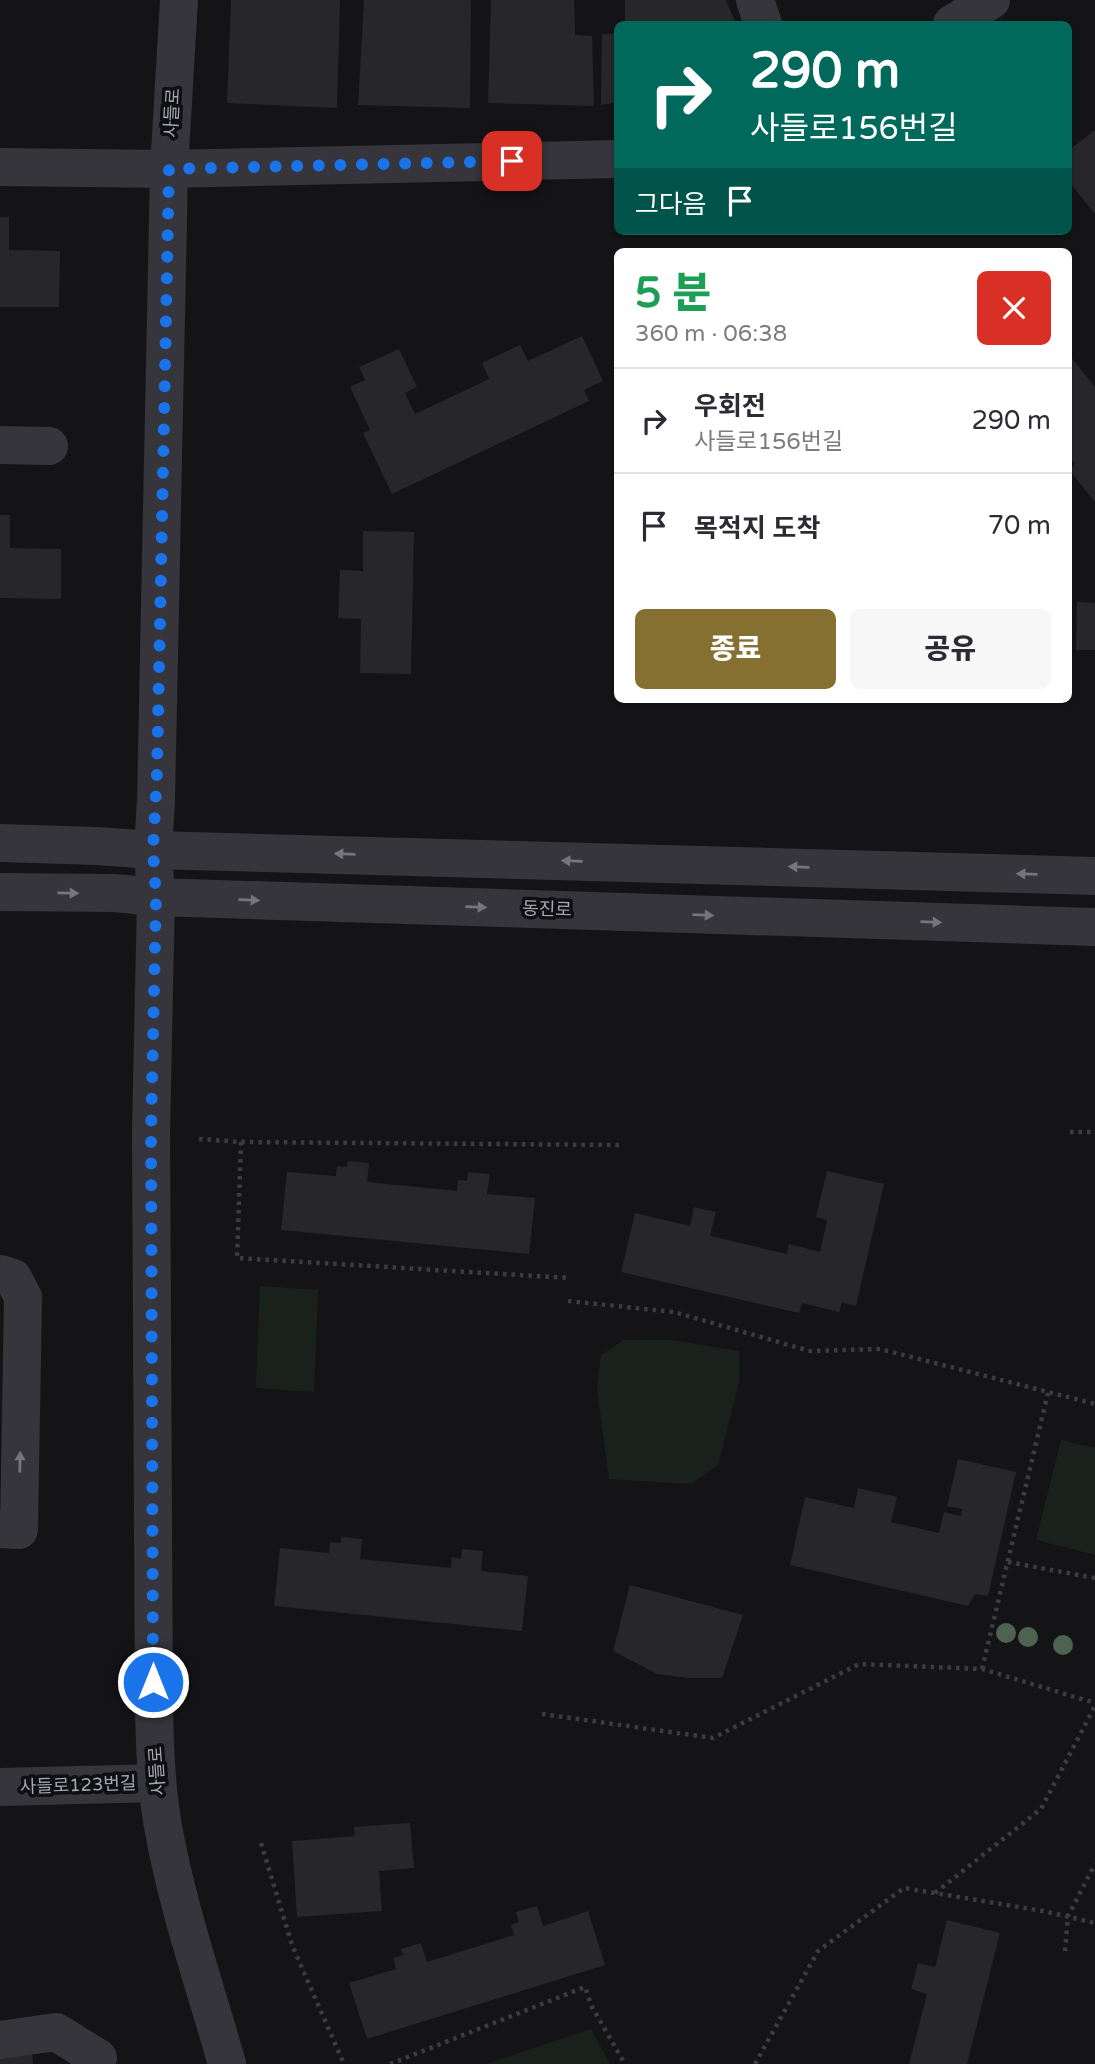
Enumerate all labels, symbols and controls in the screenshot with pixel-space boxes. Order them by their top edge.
text: 290 m [750,42,900,101]
icon: right [635,49,726,140]
street label: 사들로 [160,88,184,138]
text: 사들로156번길 [750,110,958,148]
pin [482,131,542,191]
icon: arrive [493,142,531,180]
icon: arrive [721,182,759,220]
text: 그다음 [635,189,707,220]
text: 5 분 [635,268,711,319]
button: close [977,271,1051,345]
text: 360 m · 06:38 [635,320,787,348]
text: 우회전 [694,391,766,422]
icon: right [635,402,673,440]
text: 290 m [971,405,1051,436]
text: 사들로156번길 [694,428,843,456]
icon: arrive [635,507,673,545]
text: 70 m [988,510,1051,541]
text: 목적지 도착 [694,513,820,544]
button: 종료 [635,609,836,689]
button: 공유 [850,609,1051,689]
one-way arrow [333,849,355,860]
one-way arrow [561,855,583,867]
one-way arrow [788,862,810,873]
one-way arrow [1016,868,1038,880]
one-way arrow [57,887,79,899]
one-way arrow [238,894,260,905]
street label: 동진로 [522,897,572,921]
one-way arrow [465,901,487,913]
one-way arrow [693,909,715,920]
one-way arrow [920,916,942,928]
one-way arrow [14,1450,26,1472]
position arrow [116,1645,190,1719]
street label: 사들로 [144,1745,170,1797]
street label: 사들로123번길 [19,1772,137,1798]

